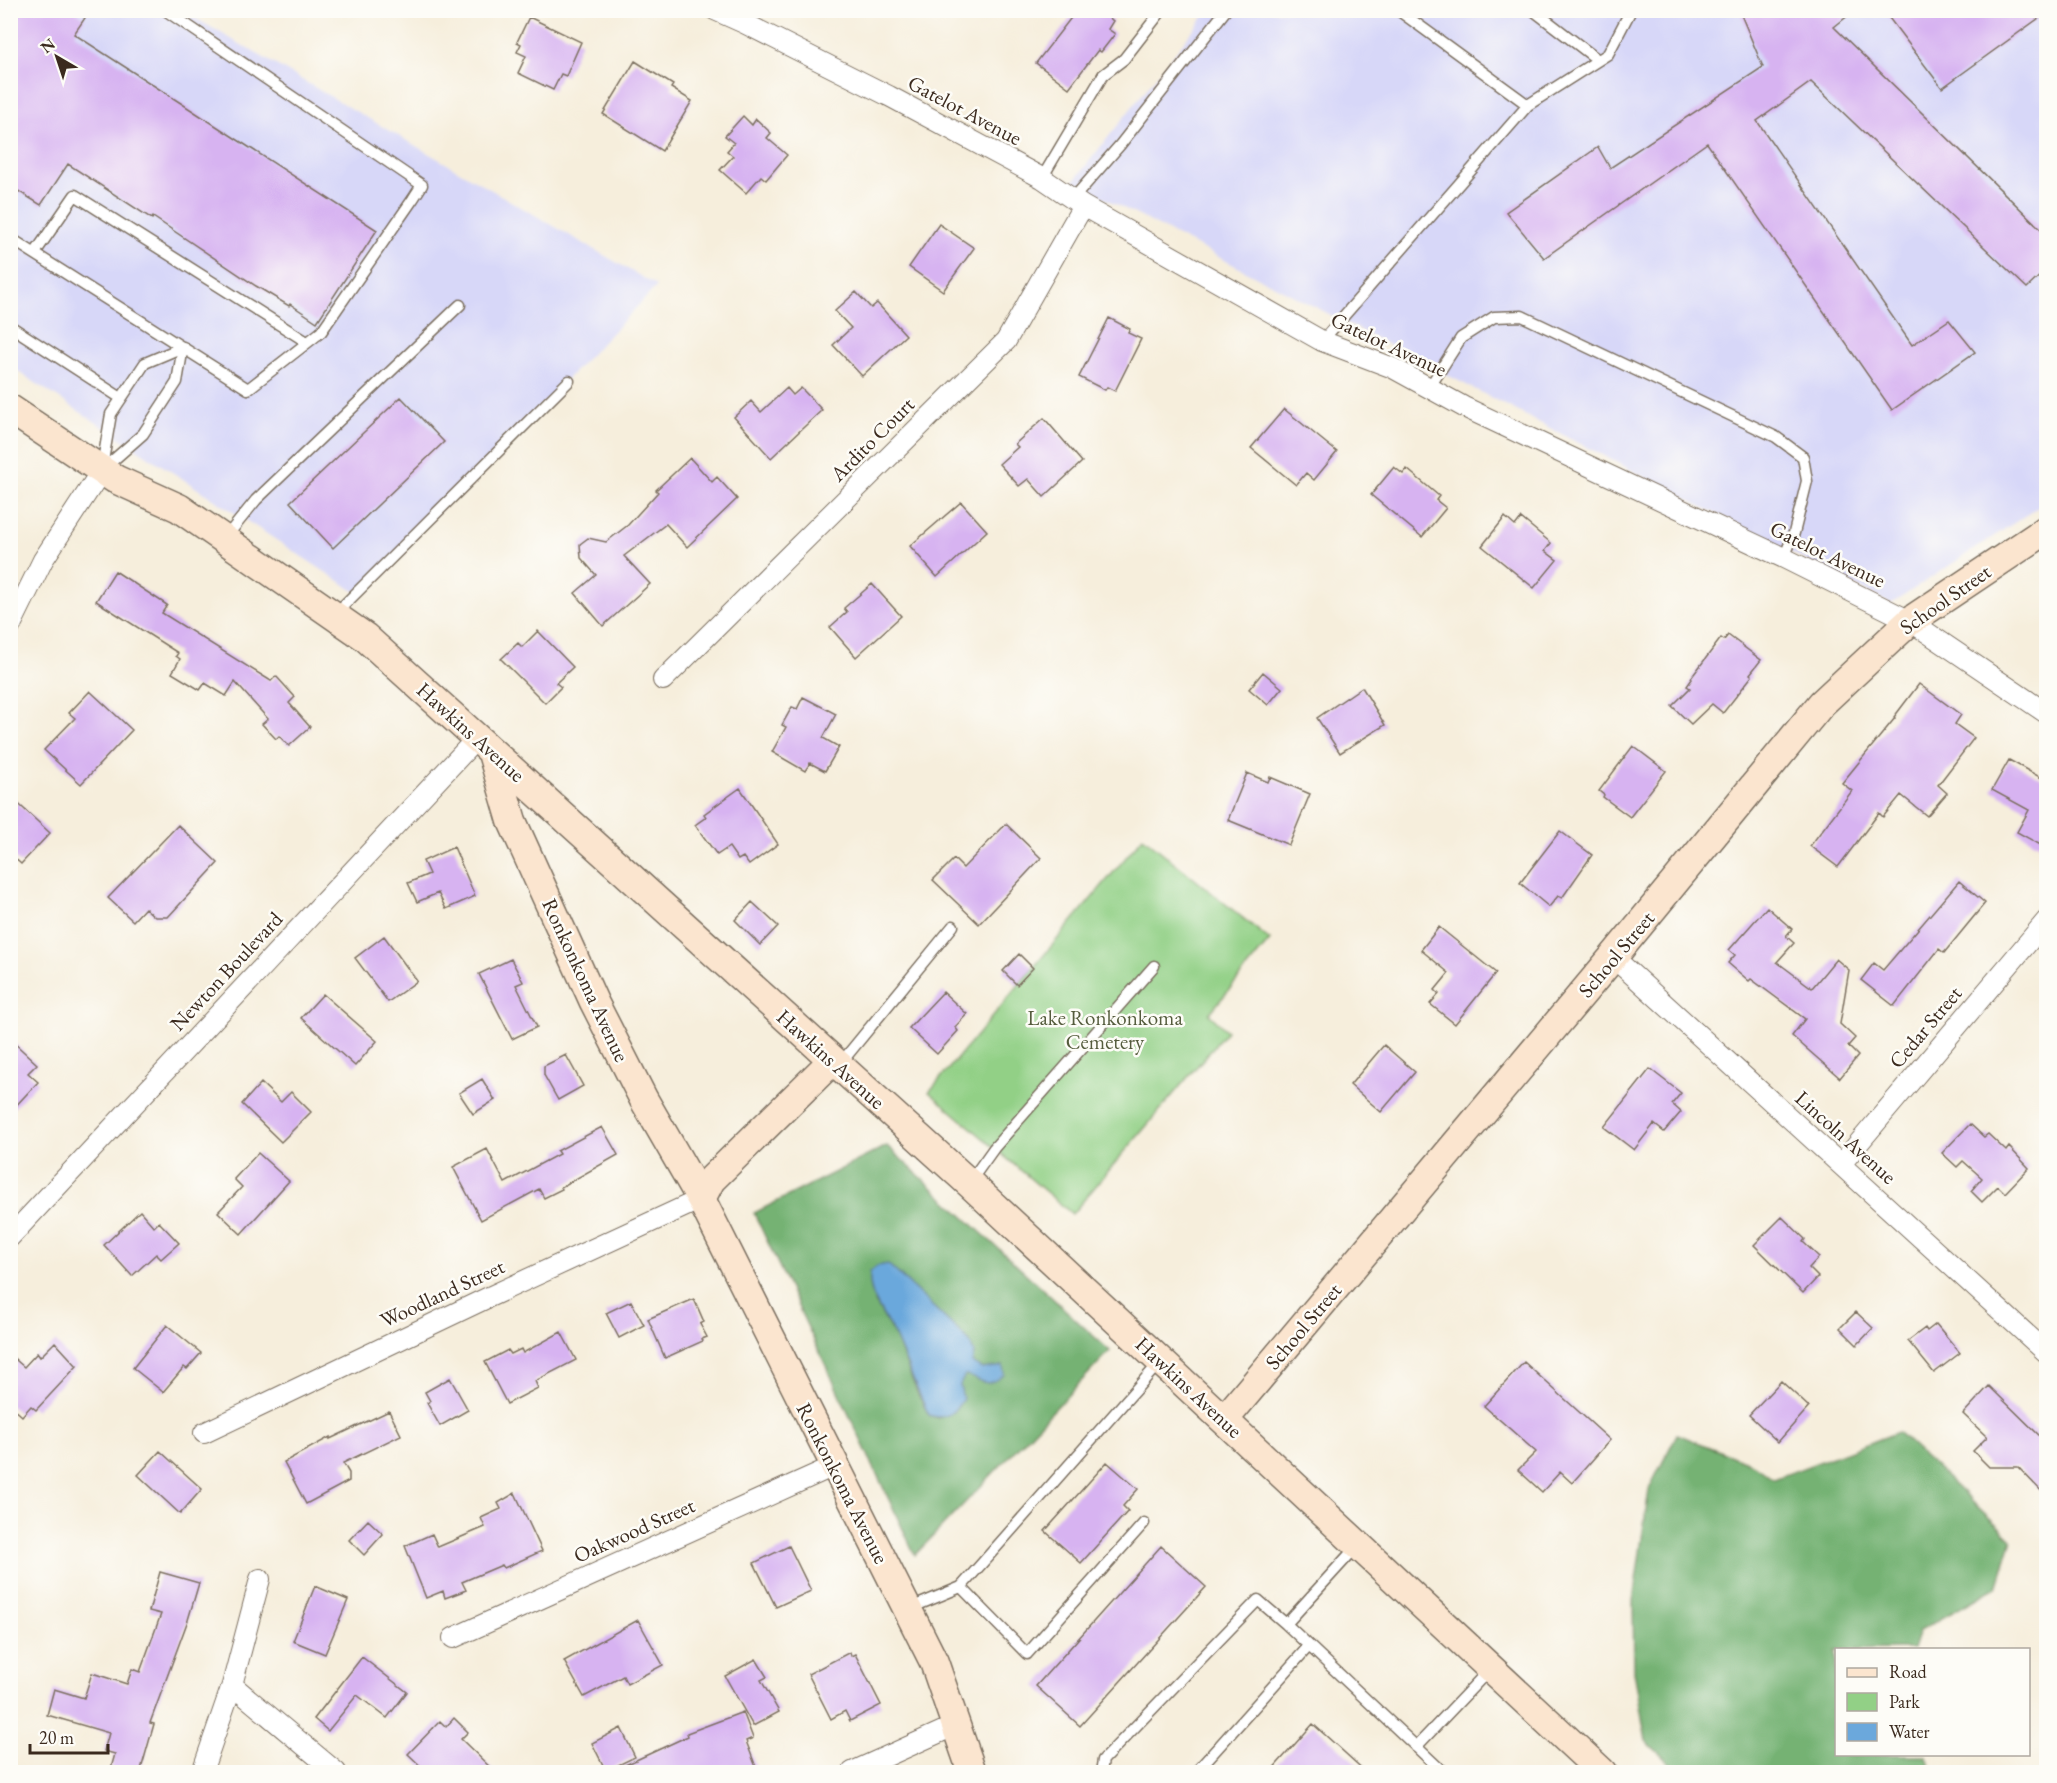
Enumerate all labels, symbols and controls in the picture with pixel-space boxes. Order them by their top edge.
north arrow [27,27,87,87]
text: N [36,33,60,58]
street label: Gatelot Avenue [903,69,1027,151]
street label: Gatelot Avenue [1327,305,1451,383]
street label: Ardito Court [823,391,920,488]
street label: Gatelot Avenue [1766,514,1890,594]
street label: School Street [1894,558,1996,640]
street label: Hawkins Avenue [411,676,531,788]
street label: Ronkonkoma Avenue [536,894,636,1066]
street label: Newton Boulevard [164,905,288,1036]
street label: School Street [1572,905,1660,1003]
street label: Cedar Street [1883,980,1967,1074]
street label: Hawkins Avenue [771,1003,891,1115]
park label: Lake Ronkonkoma Cemetery [1027,1004,1183,1055]
street label: Lincoln Avenue [1790,1084,1902,1190]
street label: Woodland Street [376,1252,509,1334]
street label: School Street [1259,1277,1347,1375]
street label: Hawkins Avenue [1130,1331,1248,1443]
street label: Ronkonkoma Avenue [791,1398,895,1568]
street label: Oakwood Street [569,1491,699,1569]
legend [1835,1648,2030,1756]
text: Road [1889,1660,1928,1683]
text: Park [1889,1690,1920,1713]
scale bar [30,1717,108,1755]
text: Water [1889,1720,1930,1743]
text: 20 m [39,1726,74,1749]

